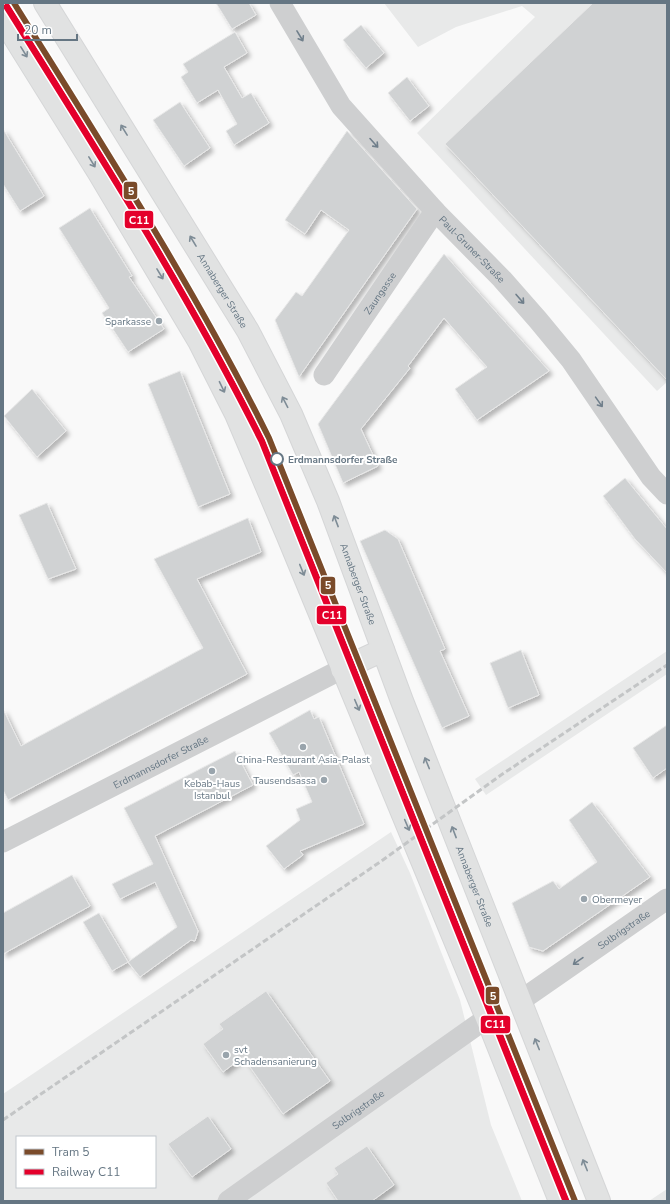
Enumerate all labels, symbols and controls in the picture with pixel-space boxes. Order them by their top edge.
scale bar [18,16,77,42]
text: 20 m [24,22,52,38]
one-way arrow [296,30,304,42]
one-way arrow [20,46,28,58]
one-way arrow [120,124,128,136]
one-way arrow [369,137,378,147]
one-way arrow [89,156,97,168]
line badge: 5 [123,181,138,200]
text: 5 [128,184,135,199]
line badge: C11 [124,210,154,229]
text: C11 [129,213,149,228]
street label: Paul-Gruner-Straße [436,213,508,286]
one-way arrow [188,235,196,247]
street label: Annaberger Straße [193,251,251,331]
one-way arrow [156,268,164,280]
street label: Zaungasse [361,270,400,318]
one-way arrow [515,294,524,304]
place label: Sparkasse [105,315,151,329]
marker: Sparkasse [154,316,164,326]
one-way arrow [219,381,227,393]
one-way arrow [281,396,288,408]
one-way arrow [595,396,603,407]
marker: Erdmannsdorfer Straße [270,452,284,466]
place label: Erdmannsdorfer Straße [288,453,398,467]
one-way arrow [332,516,340,528]
street label: Annaberger Straße [336,541,379,627]
one-way arrow [299,564,306,576]
line badge: 5 [320,576,336,595]
text: 5 [325,578,332,593]
line badge: C11 [316,605,347,625]
text: C11 [322,608,342,623]
one-way arrow [354,698,362,710]
street label: Erdmannsdorfer Straße [111,732,211,793]
marker: China-Restaurant Asia-Palast [298,742,308,752]
place label: China-Restaurant Asia-Palast [236,753,370,767]
one-way arrow [423,758,431,770]
marker: Kebab-Haus Istanbul [207,766,217,776]
place label: Tausendsassa [253,774,316,788]
marker: Tausendsassa [319,775,329,785]
place label: Kebab-Haus Istanbul [184,777,240,803]
one-way arrow [404,819,412,831]
one-way arrow [450,826,458,838]
street label: Annaberger Straße [452,844,496,929]
place label: Obermeyer [592,893,643,907]
marker: Obermeyer [579,894,589,904]
street label: Solbrigstraße [595,907,653,953]
one-way arrow [572,957,583,965]
line badge: 5 [485,986,500,1005]
text: 5 [490,989,497,1004]
line badge: C11 [480,1015,511,1034]
text: C11 [485,1017,505,1032]
one-way arrow [533,1038,541,1050]
place label: svt Schadensanierung [234,1043,317,1069]
marker: svt Schadensanierung [221,1050,231,1060]
street label: Solbrigstraße [330,1087,387,1133]
legend [16,1136,156,1188]
text: Tram 5 [52,1144,89,1160]
one-way arrow [581,1159,588,1171]
text: Railway C11 [52,1164,121,1180]

